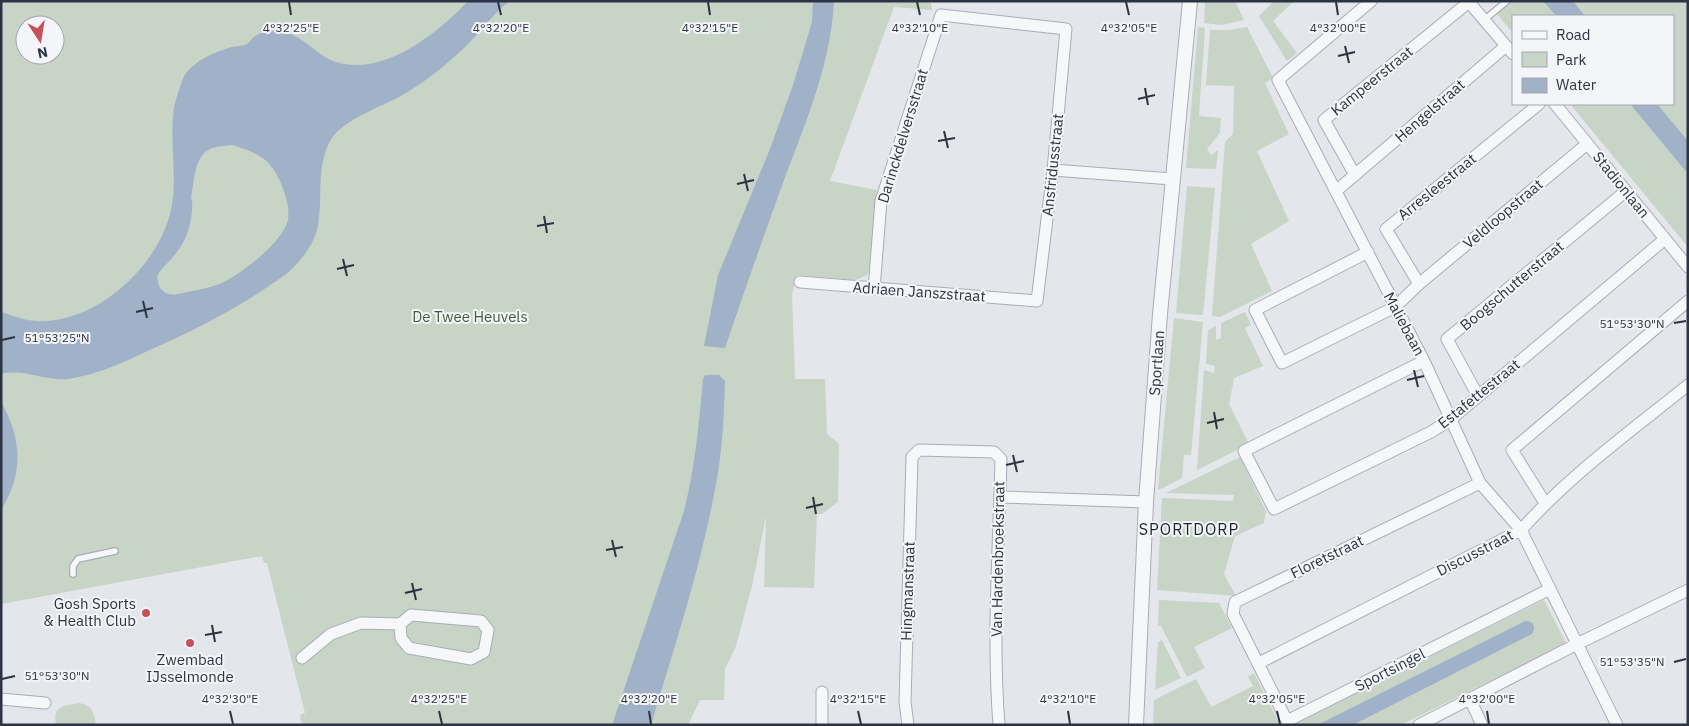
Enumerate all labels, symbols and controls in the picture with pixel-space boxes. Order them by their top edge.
north arrow [15,15,65,65]
legend [1512,15,1674,105]
text: 4°32'25"E [263,20,319,35]
text: 4°32'20"E [473,20,529,35]
text: 4°32'15"E [682,20,738,35]
text: 4°32'10"E [892,20,948,35]
text: 4°32'05"E [1101,20,1157,35]
text: 4°32'00"E [1310,20,1366,35]
text: Road [1556,25,1591,44]
street label: Kampeerstraat [1327,42,1417,120]
text: N [36,43,50,63]
text: Park [1556,50,1586,69]
street label: Darinckdelversstraat [873,66,932,205]
street label: Hengelstraat [1391,75,1469,146]
text: Water [1556,75,1597,94]
street label: Ansfridusstraat [1038,113,1067,217]
street label: Stadionlaan [1589,148,1654,222]
street label: Arresleestraat [1393,149,1480,224]
street label: Veldloopstraat [1459,175,1547,253]
street label: Boogschutterstraat [1456,237,1567,335]
street label: Adriaen Janszstraat [852,277,986,306]
street label: Maliebaan [1380,289,1429,359]
park label: De Twee Heuvels [412,307,528,326]
text: 51°53'30"N [1599,316,1665,331]
text: 51°53'25"N [24,330,90,345]
street label: Sportlaan [1145,330,1168,396]
street label: Estafettestraat [1434,355,1524,432]
street label: Van Hardenbroekstraat [987,481,1008,637]
district label: SPORTDORP [1139,519,1239,539]
street label: Discusstraat [1433,525,1516,580]
street label: Floretstraat [1287,531,1366,582]
street label: Hingmanstraat [896,541,919,641]
place label: Gosh Sports & Health Club [43,594,136,630]
marker: Gosh Sports & Health Club [140,607,152,619]
marker: Zwembad IJsselmonde [184,637,196,649]
street label: Sportsingel [1351,644,1428,695]
place label: Zwembad IJsselmonde [146,650,234,686]
text: 51°53'35"N [1599,654,1665,669]
text: 51°53'30"N [24,668,90,683]
text: 4°32'30"E [202,691,258,706]
text: 4°32'25"E [411,691,467,706]
text: 4°32'20"E [621,691,677,706]
text: 4°32'15"E [830,691,886,706]
text: 4°32'10"E [1040,691,1096,706]
text: 4°32'05"E [1249,691,1305,706]
text: 4°32'00"E [1459,691,1515,706]

